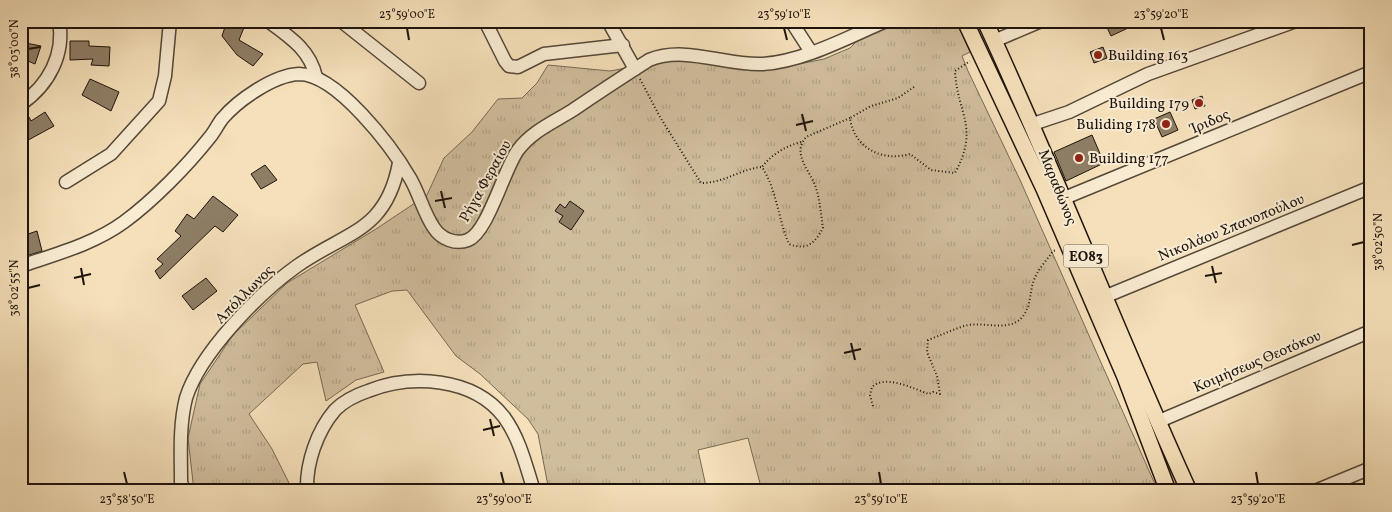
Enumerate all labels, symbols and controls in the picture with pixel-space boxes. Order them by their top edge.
text: 23°59'00"E [379,7,435,23]
text: 23°59'10"E [757,7,811,23]
text: 23°59'20"E [1133,7,1189,23]
text: 38°03'00"N [7,19,23,79]
place label: Building 163 [1108,46,1188,67]
marker: Building 163 [1092,49,1104,61]
place label: Building 179 [1109,94,1189,115]
marker: Building 179 [1193,97,1205,109]
street label: Ίριδος [1186,105,1233,141]
place label: Buliding 178 [1076,115,1156,136]
marker: Buliding 178 [1160,118,1172,130]
street label: Ρήγα Φεραίου [455,137,517,227]
street label: Μαραθώνος [1032,147,1081,229]
place label: Building 177 [1089,149,1169,170]
marker: Building 177 [1073,152,1085,164]
street label: Νικολάου Σπανοπούλου [1155,189,1308,267]
text: 38°02'50"N [1371,213,1387,271]
road number: ΕΟ83 [1064,245,1108,268]
text: 38°02'55"N [7,259,23,316]
street label: Απόλλωνος [211,261,279,329]
street label: Κοιμήσεως Θεοτόκου [1191,326,1325,399]
text: 23°58'50"E [100,492,154,508]
text: 23°59'00"E [476,492,532,508]
text: 23°59'10"E [854,492,908,508]
text: 23°59'20"E [1230,492,1286,508]

